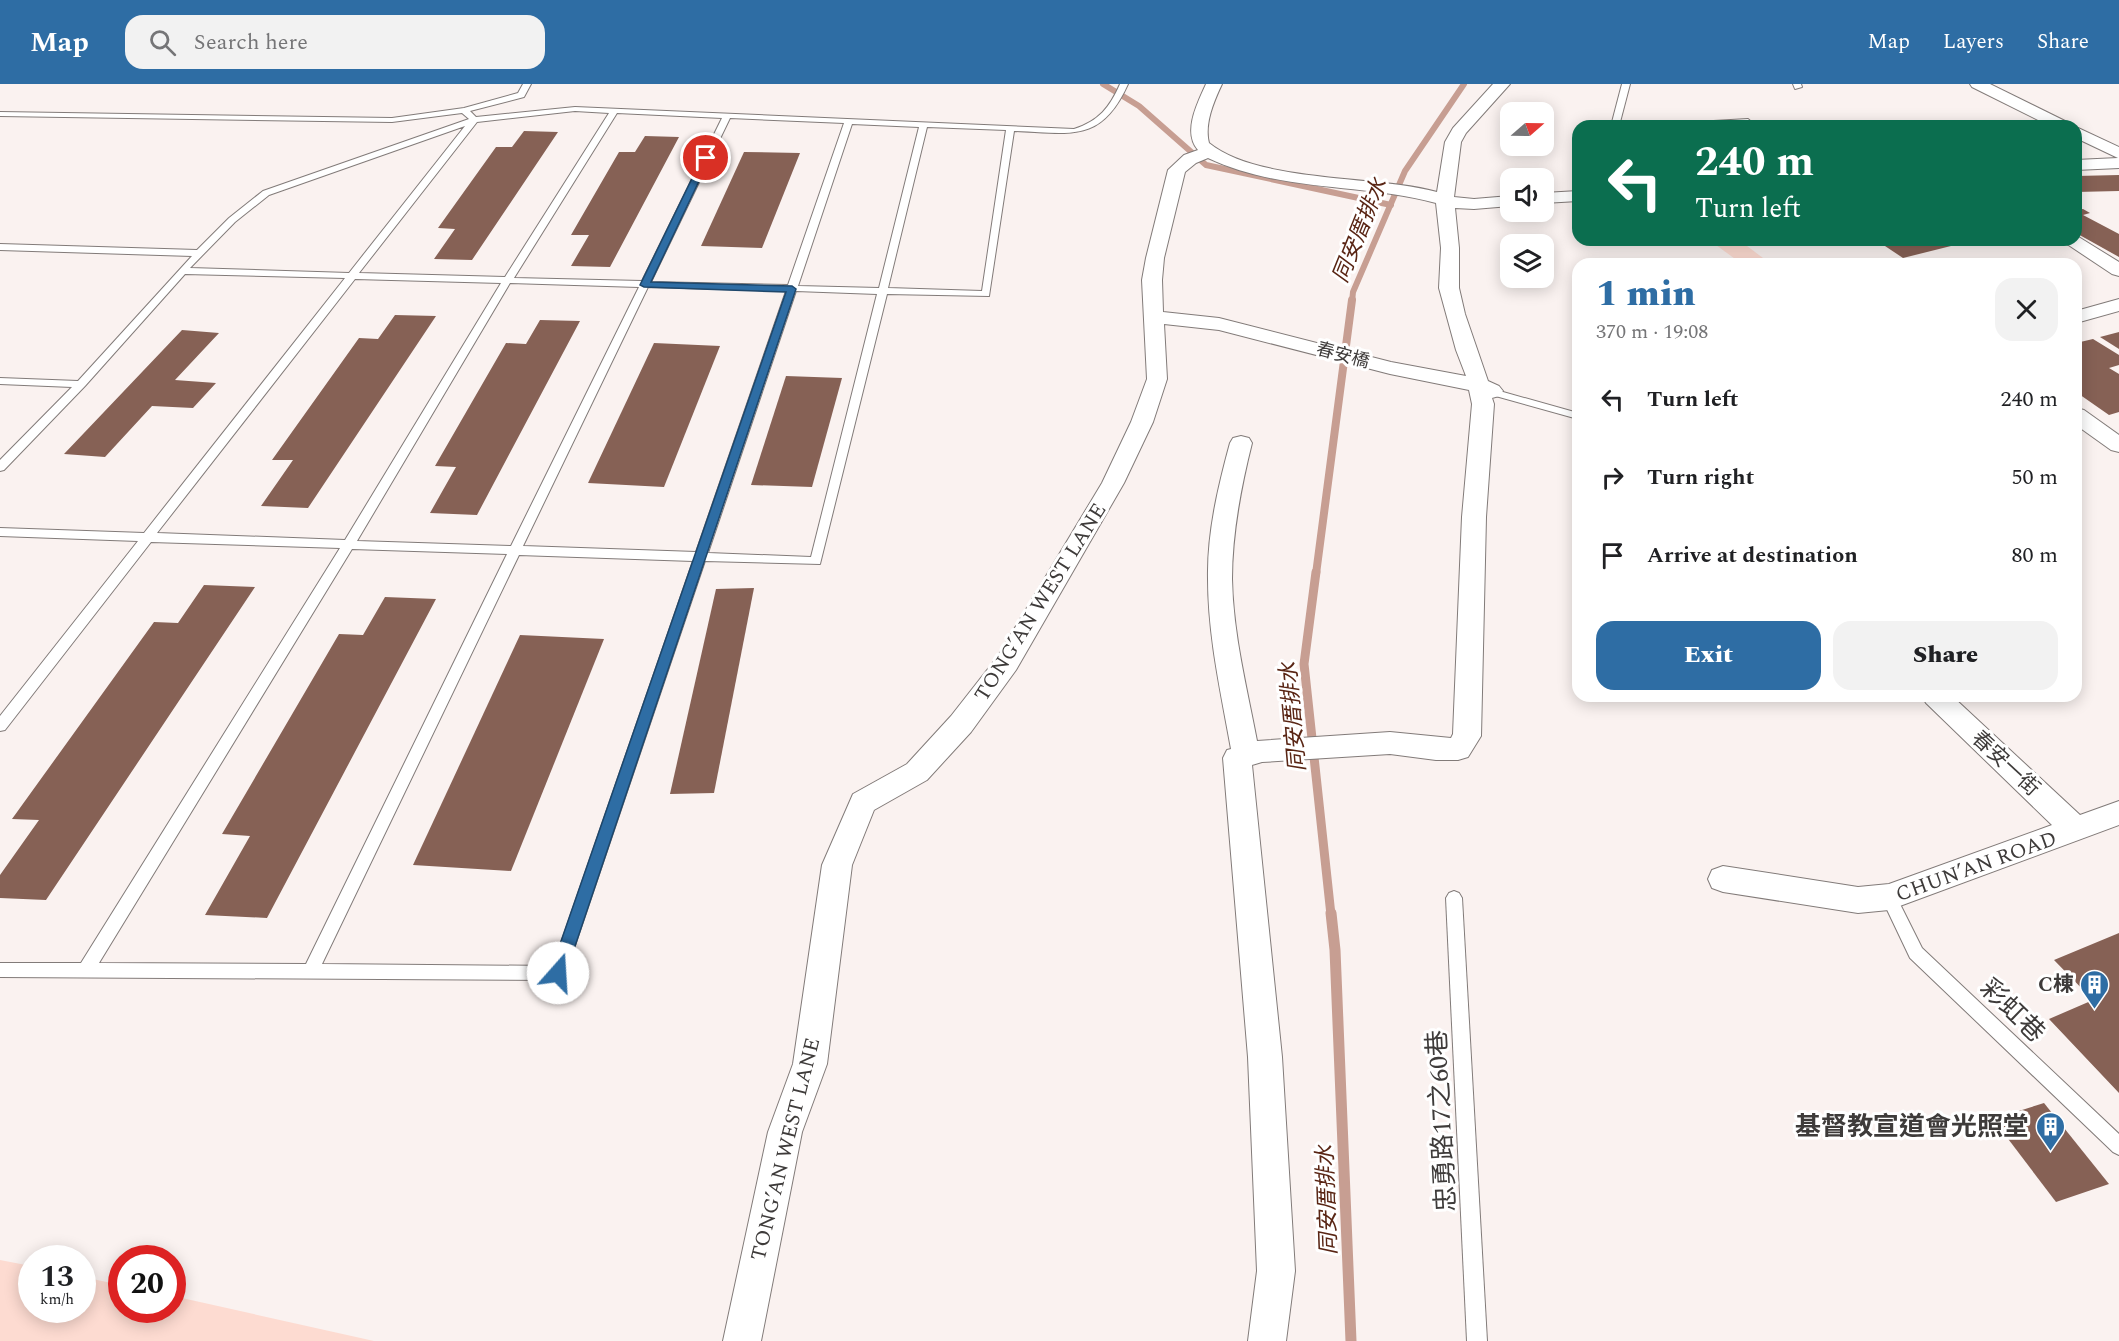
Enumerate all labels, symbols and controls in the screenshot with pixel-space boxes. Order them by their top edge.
search box [125,15,545,69]
text: Map [30,21,89,64]
icon: search [146,26,179,59]
text: Search here [194,26,308,59]
text: Map [1868,26,1910,58]
text: Layers [1943,26,2004,58]
text: Share [2037,26,2089,58]
north arrow [1500,102,1554,156]
map controls [1500,102,1554,288]
text: 240 m [1695,131,1814,194]
pin [680,132,731,183]
icon: arrive [689,141,722,174]
icon: left [1596,144,1674,222]
button: sound [1500,168,1554,222]
water label: 同安厝排水 [1324,172,1397,288]
text: Turn left [1695,188,1801,230]
button: layers [1500,234,1554,288]
text: 1 min [1596,267,1696,322]
button: close [1995,278,2058,341]
text: 370 m · 19:08 [1596,317,1708,347]
street label: 春安橋 [1313,335,1372,376]
icon: left [1596,383,1629,416]
text: Turn left [1647,383,1739,416]
text: 240 m [2001,383,2058,416]
icon: right [1596,461,1629,494]
text: Turn right [1647,461,1754,494]
text: 50 m [2012,461,2058,494]
street label: TONG’AN WEST LANE [967,497,1115,708]
icon: arrive [1596,539,1629,572]
text: Arrive at destination [1647,539,1858,572]
text: 80 m [2012,539,2058,572]
button: Exit [1596,621,1821,690]
button: Share [1833,621,2058,690]
water label: 同安厝排水 [1272,660,1315,773]
street label: 春安一街 [1964,723,2047,804]
street label: CHUN’AN ROAD [1891,823,2061,911]
position arrow [526,941,590,1005]
building icon: C棟 [2079,968,2111,1010]
street label: 彩虹巷 [1970,969,2054,1052]
place label: C棟 [2038,969,2074,1001]
street label: 忠勇路17之60巷 [1417,1029,1467,1213]
street label: TONG’AN WEST LANE [743,1034,829,1264]
place label: 基督教宣道會光照堂 [1795,1107,2029,1147]
building icon: 基督教宣道會光照堂 [2034,1110,2066,1152]
water label: 同安厝排水 [1309,1143,1346,1255]
speed limit sign: 20 [108,1245,186,1323]
text: 13 [40,1254,74,1300]
text: km/h [40,1288,74,1311]

